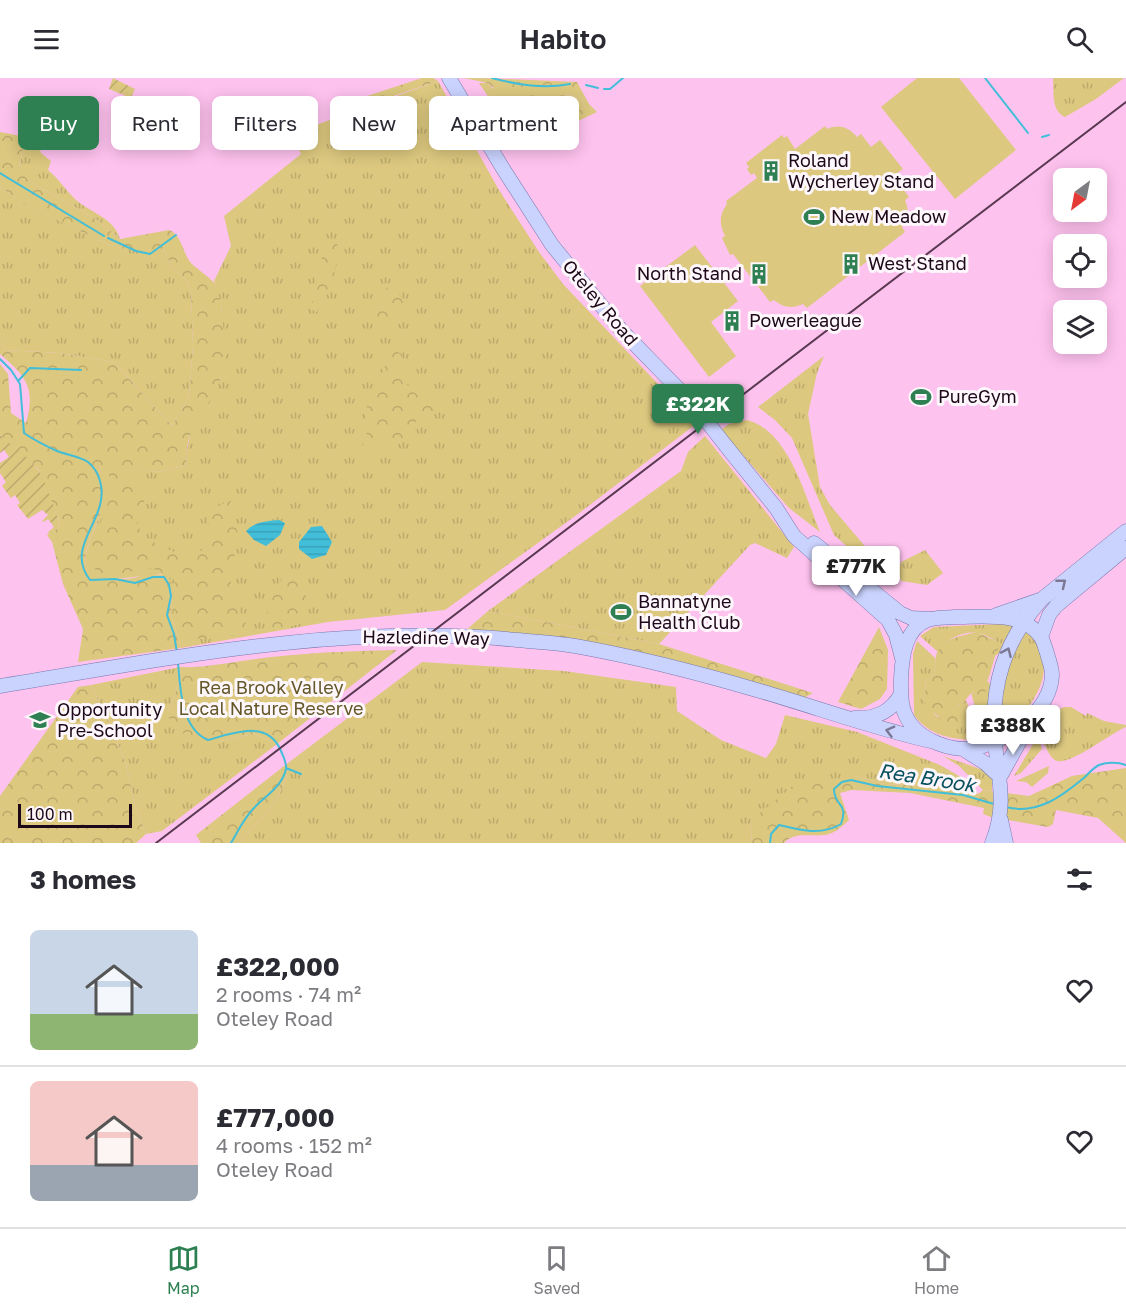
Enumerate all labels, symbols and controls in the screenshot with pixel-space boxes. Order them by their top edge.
icon: menu [30,23,63,56]
text: Habito [520,23,606,55]
icon: search [1063,23,1096,56]
chip: Buy [18,96,99,150]
chip: Rent [111,96,200,150]
chip: Filters [212,96,318,150]
chip: New [330,96,417,150]
chip: Apartment [429,96,579,150]
place label: Roland Wycherley Stand [788,149,934,192]
building icon: Roland Wycherley Stand [759,159,783,183]
north arrow [1053,168,1107,222]
map controls [1053,168,1107,354]
sports icon: New Meadow [802,205,826,229]
place label: New Meadow [831,205,947,227]
button: locate [1053,234,1107,288]
building icon: West Stand [839,252,863,276]
place label: West Stand [868,252,967,274]
street label: Oteley Road [558,255,643,350]
place label: North Stand [637,262,742,284]
building icon: North Stand [747,262,771,286]
button: layers [1053,300,1107,354]
building icon: Powerleague [720,309,744,333]
place label: Powerleague [749,309,862,331]
pin: £322K [656,384,740,435]
sports icon: PureGym [909,385,933,409]
place label: PureGym [938,385,1017,407]
text: £322K [666,391,730,415]
pin: £777K [814,546,898,597]
text: £777K [826,553,886,577]
one-way arrow [1055,579,1066,590]
place label: Bannatyne Health Club [638,590,740,633]
sports icon: Bannatyne Health Club [609,600,633,624]
street label: Hazledine Way [362,625,490,649]
one-way arrow [999,648,1011,659]
park label: Rea Brook Valley Local Nature Reserve [179,676,363,719]
place label: Opportunity Pre-School [57,698,162,741]
pin: £388K [971,705,1055,756]
school or university icon: Opportunity Pre-School [28,708,52,732]
text: £388K [980,712,1046,736]
one-way arrow [885,726,896,738]
water label: Rea Brook [877,758,980,797]
scale bar [18,801,132,828]
text: 100 m [27,804,73,824]
icon: filters [1063,863,1096,896]
text: 3 homes [30,864,136,895]
text: £322,000 [216,951,340,982]
icon: home [78,954,150,1026]
icon: heart [1063,974,1096,1007]
text: 2 rooms · 74 m² [216,982,361,1006]
text: Oteley Road [216,1006,333,1030]
text: £777,000 [216,1102,335,1133]
icon: home [78,1105,150,1177]
icon: heart [1063,1125,1096,1158]
text: 4 rooms · 152 m² [216,1133,372,1157]
text: Oteley Road [216,1157,333,1181]
tab: Map [167,1242,200,1298]
tab: Saved [534,1242,580,1298]
tab: Home [914,1242,959,1298]

